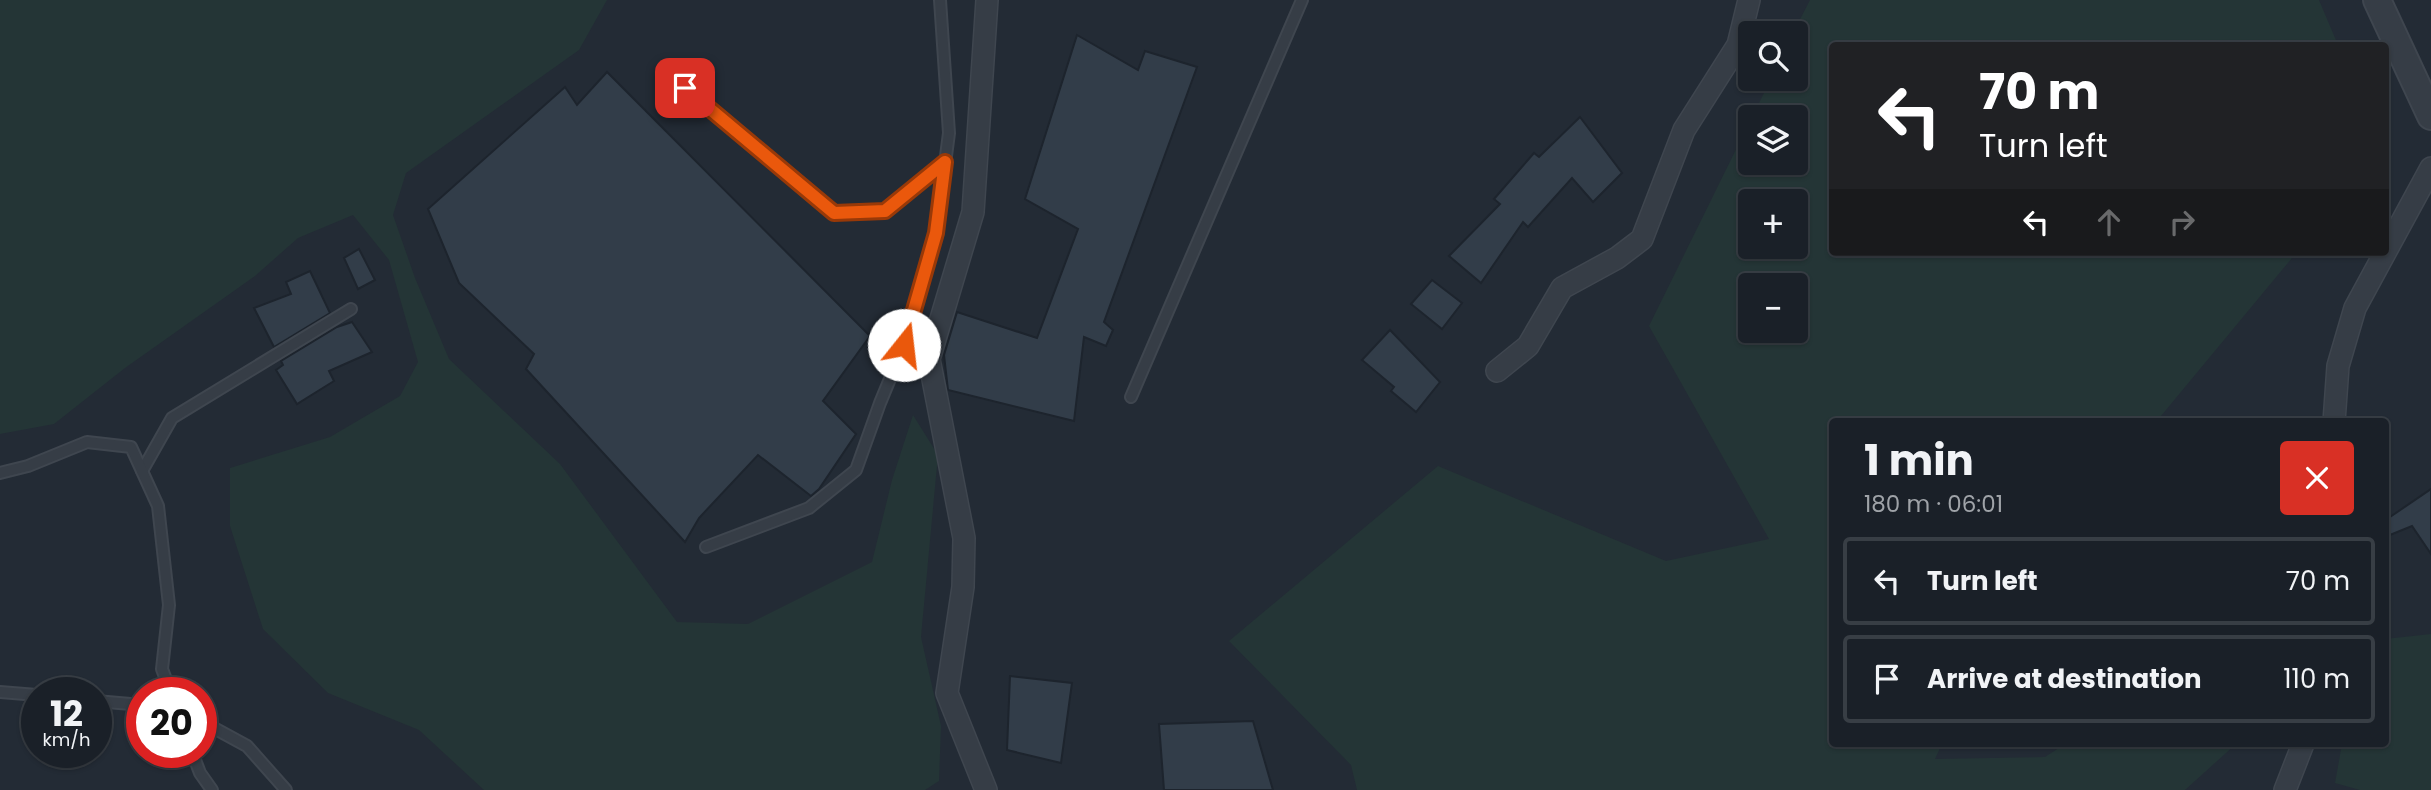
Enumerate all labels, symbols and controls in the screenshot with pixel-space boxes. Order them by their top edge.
map controls [1738,21,1808,343]
button: search [1738,21,1808,91]
pin [655,58,715,118]
text: 70 m [1979,58,2099,126]
icon: arrive [666,69,704,107]
icon: left [1864,70,1955,161]
button: layers [1738,105,1808,175]
text: Turn left [1979,123,2108,168]
button: + [1738,189,1808,259]
icon: left [2017,203,2055,241]
icon: ahead [2090,203,2128,241]
icon: right [2163,203,2201,241]
button: − [1738,273,1808,343]
position arrow [867,308,941,382]
text: 1 min [1864,431,1974,490]
button: close [2280,441,2354,515]
text: 180 m · 06:01 [1864,488,2003,520]
icon: left [1868,562,1906,600]
text: Turn left [1927,563,2038,599]
text: 70 m [2286,563,2350,599]
icon: arrive [1868,660,1906,698]
text: Arrive at destination [1927,661,2202,697]
text: 110 m [2283,661,2350,697]
speed limit sign: 20 [126,677,217,768]
text: 12 [50,689,83,738]
text: km/h [43,727,90,752]

